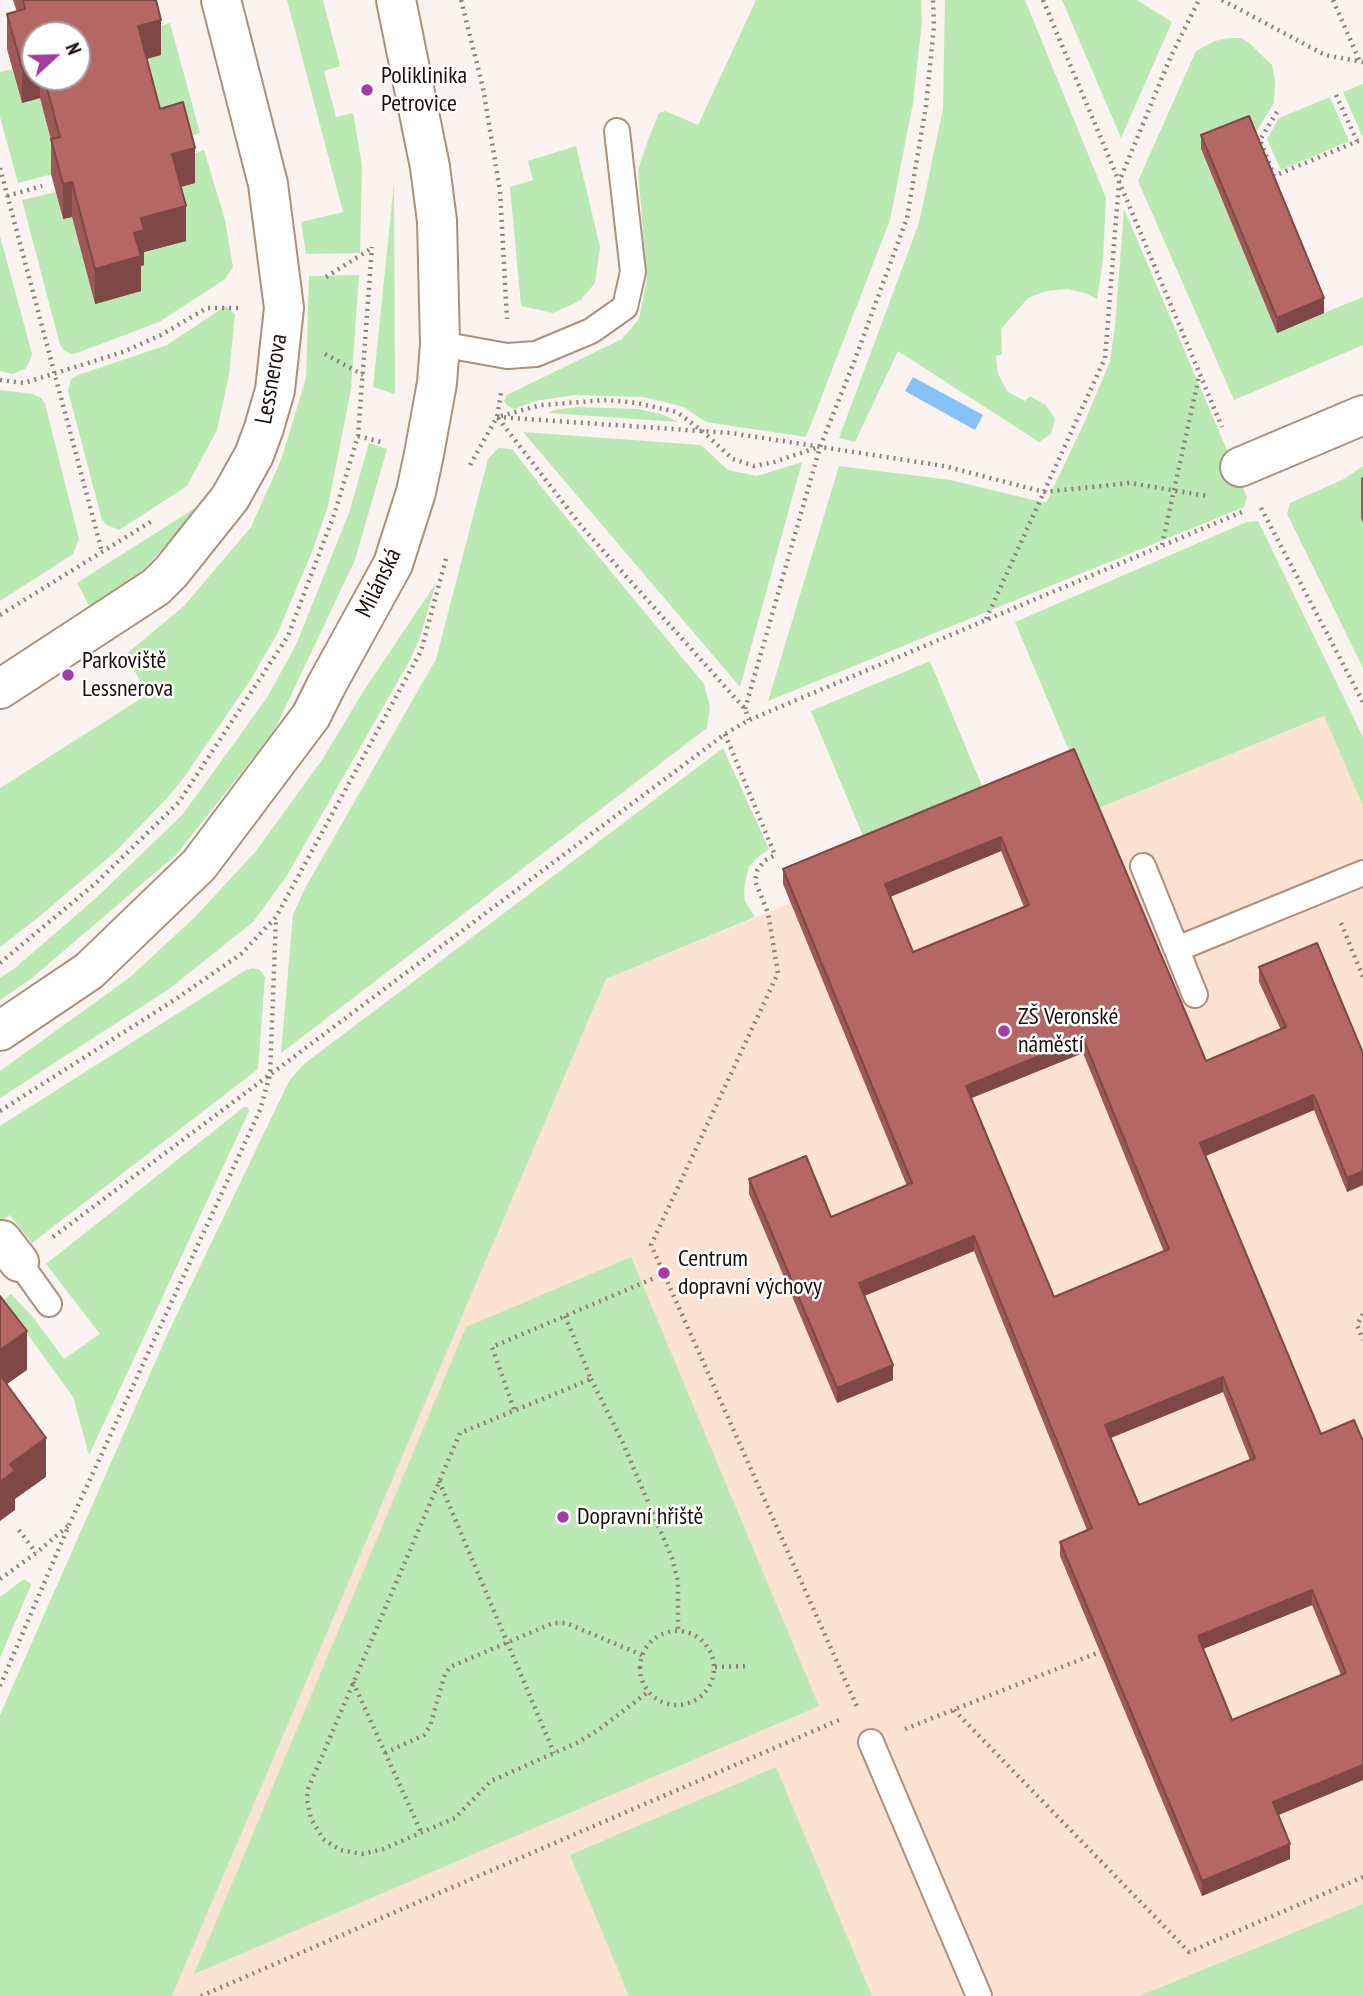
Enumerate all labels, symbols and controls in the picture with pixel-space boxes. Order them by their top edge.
north arrow [21,21,91,91]
text: N [61,40,87,58]
place label: Poliklinika Petrovice [381,62,467,118]
marker: Poliklinika Petrovice [359,82,375,98]
street label: Lessnerova [250,332,294,426]
street label: Milánská [350,544,408,622]
place label: Parkoviště Lessnerova [82,647,173,703]
marker: Parkoviště Lessnerova [60,667,76,683]
place label: ZŠ Veronské náměstí [1018,1003,1118,1059]
marker: ZŠ Veronské náměstí [996,1023,1012,1039]
place label: Centrum dopravní výchovy [678,1245,822,1301]
marker: Centrum dopravní výchovy [656,1265,672,1281]
place label: Dopravní hřiště [577,1503,704,1531]
marker: Dopravní hřiště [555,1509,571,1525]

